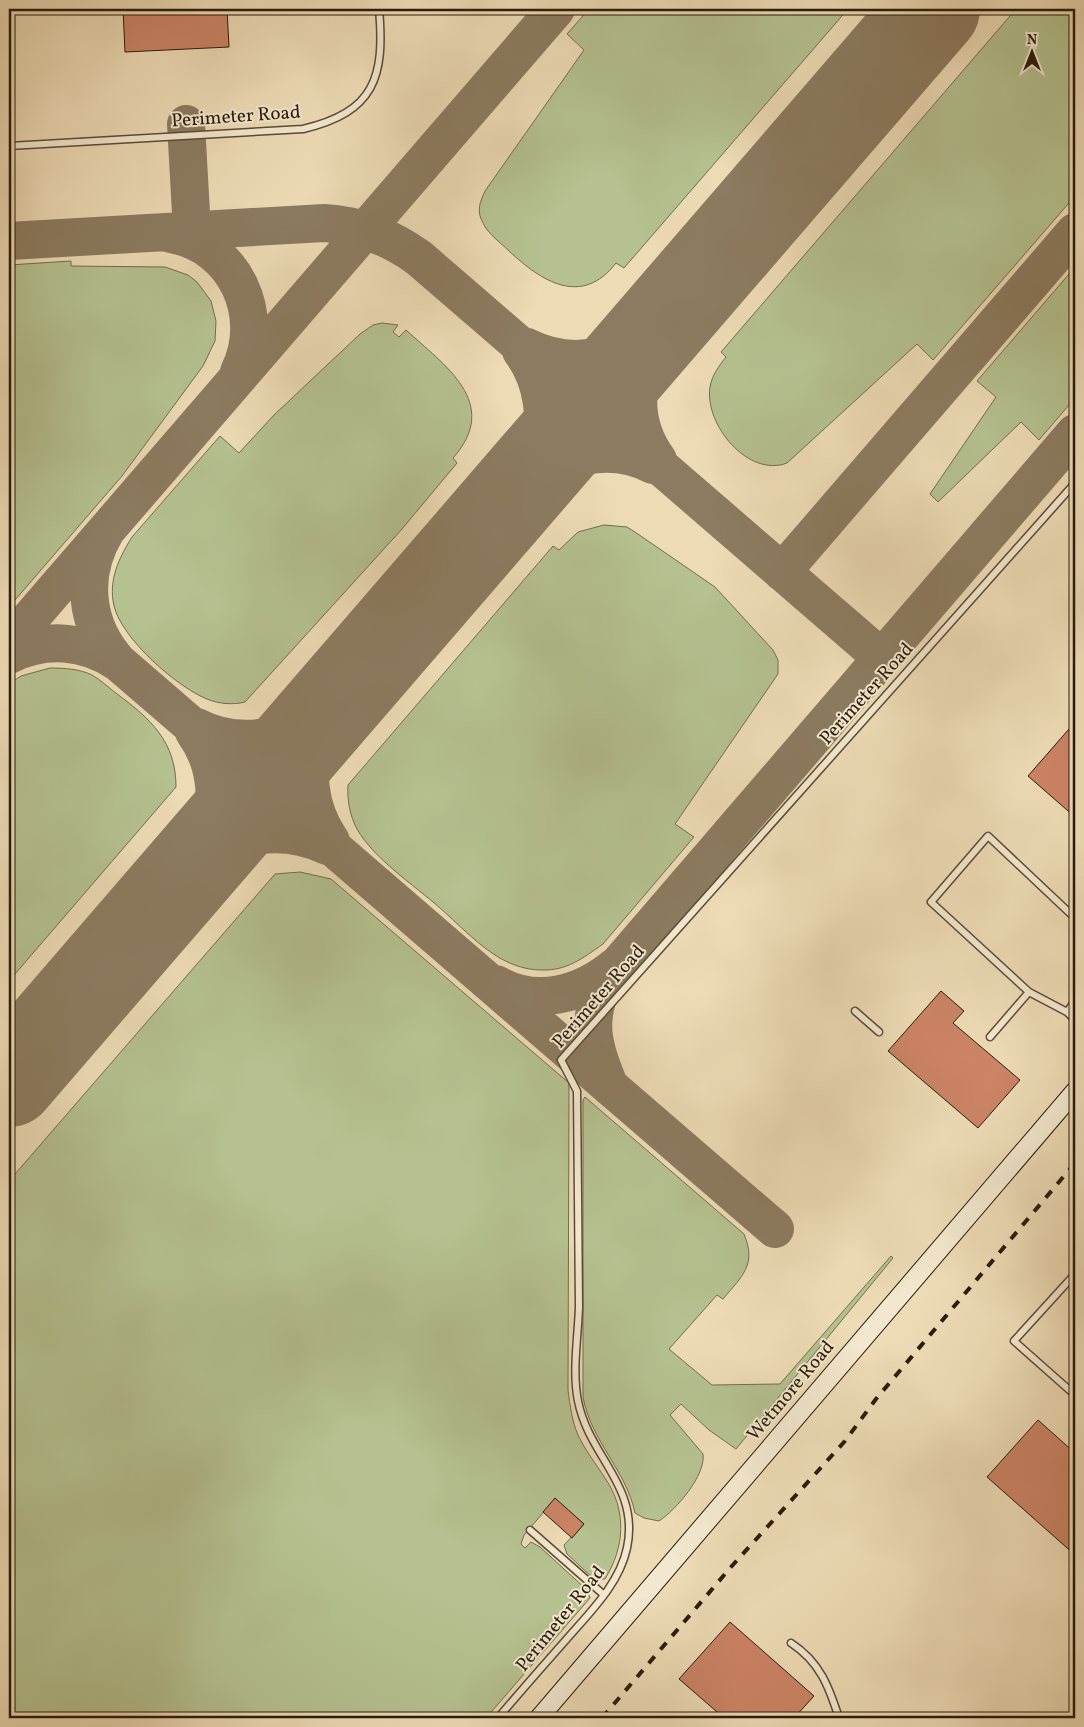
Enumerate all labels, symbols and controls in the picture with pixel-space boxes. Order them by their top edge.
north arrow [1006,28,1056,78]
text: N [1027,31,1037,50]
street label: Perimeter Road [171,100,301,134]
street label: Perimeter Road [814,637,920,751]
street label: Perimeter Road [547,940,651,1054]
street label: Wetmore Road [741,1335,841,1447]
street label: Perimeter Road [510,1561,612,1677]

